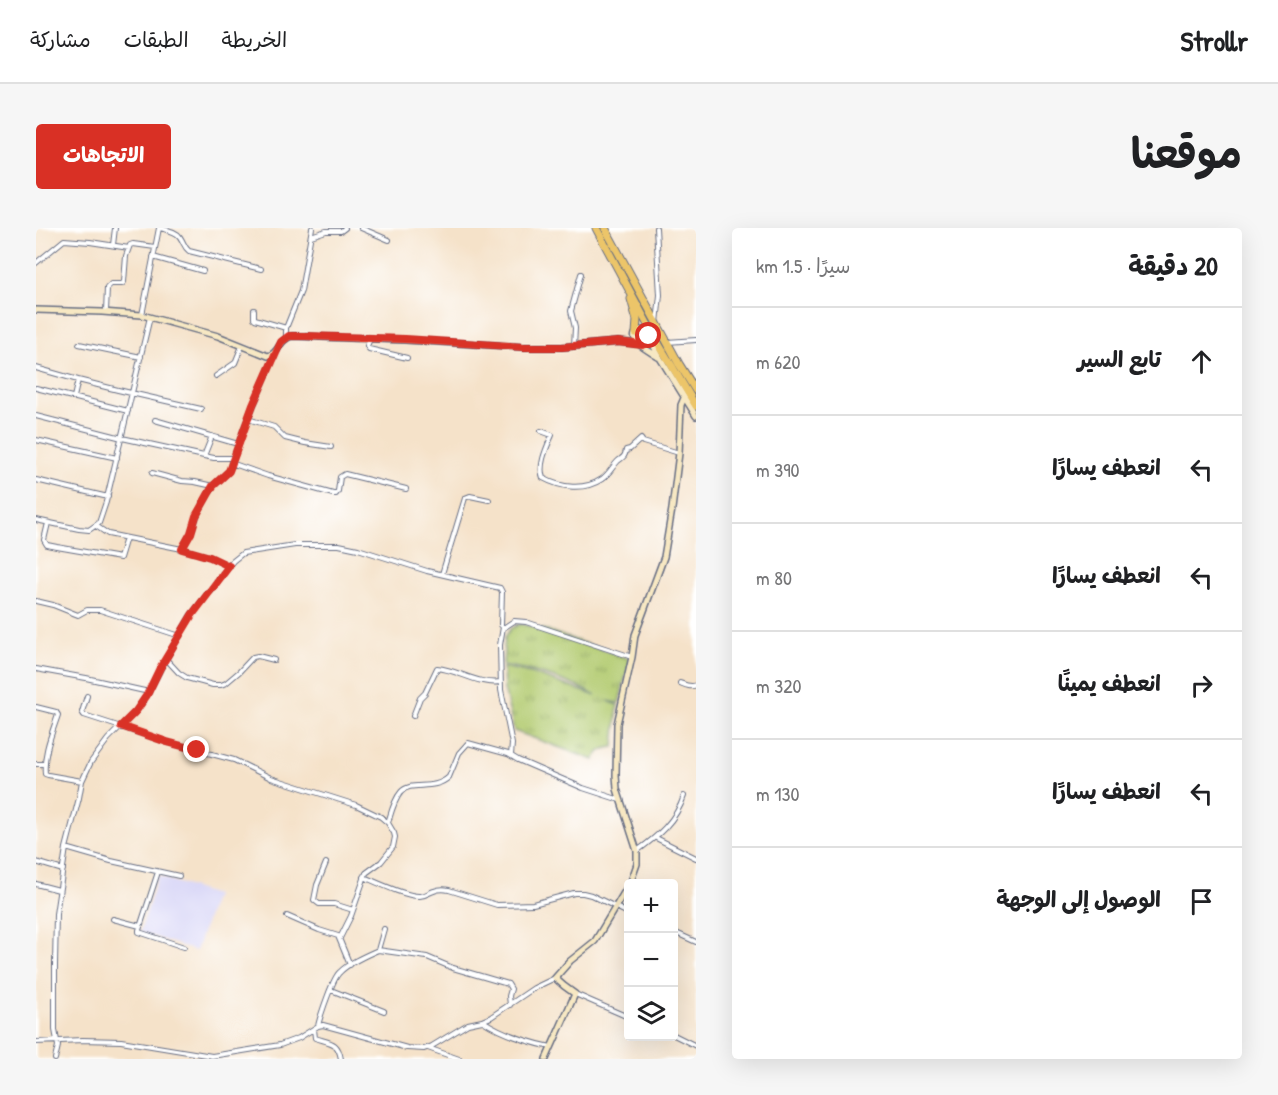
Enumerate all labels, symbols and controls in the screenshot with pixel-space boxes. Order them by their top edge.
text: Strollr [1181,22,1248,60]
text: مشاركة [30,25,91,54]
text: الطبقات [124,25,189,54]
text: الخريطة [222,25,287,54]
button: الاتجاهات [36,124,171,189]
text: موقعنا [1131,124,1242,181]
text: 20 دقيقة [1128,248,1218,283]
text: سيرًا · 1.5 km [756,252,851,279]
route start [635,322,661,348]
text: تابع السير [1078,344,1161,374]
icon: ahead [1185,345,1218,378]
text: 620 m [756,348,801,375]
text: انعطف يسارًا [1052,452,1161,482]
icon: left [1185,453,1218,486]
text: 390 m [756,456,799,483]
text: انعطف يسارًا [1052,560,1161,590]
icon: left [1185,561,1218,594]
text: 80 m [756,564,792,591]
text: انعطف يمينًا [1058,668,1161,698]
icon: right [1185,669,1218,702]
text: 320 m [756,672,802,699]
route end [183,736,209,762]
text: انعطف يسارًا [1052,776,1161,806]
icon: left [1185,777,1218,810]
text: 130 m [756,780,799,807]
map controls [624,879,678,1041]
button: + [624,879,678,933]
text: الوصول إلى الوجهة [996,884,1161,914]
icon: arrive [1185,885,1218,918]
button: − [624,933,678,987]
button: layers [624,987,678,1041]

